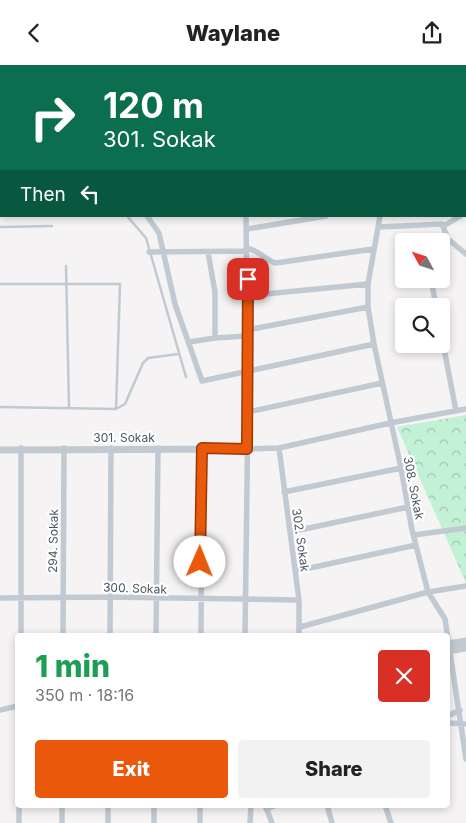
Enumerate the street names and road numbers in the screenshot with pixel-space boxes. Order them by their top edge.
street label: 301. Sokak [93,430,155,445]
street label: 308. Sokak [401,455,428,521]
street label: 302. Sokak [289,507,313,573]
street label: 294. Sokak [45,509,61,573]
street label: 300. Sokak [103,579,168,597]

